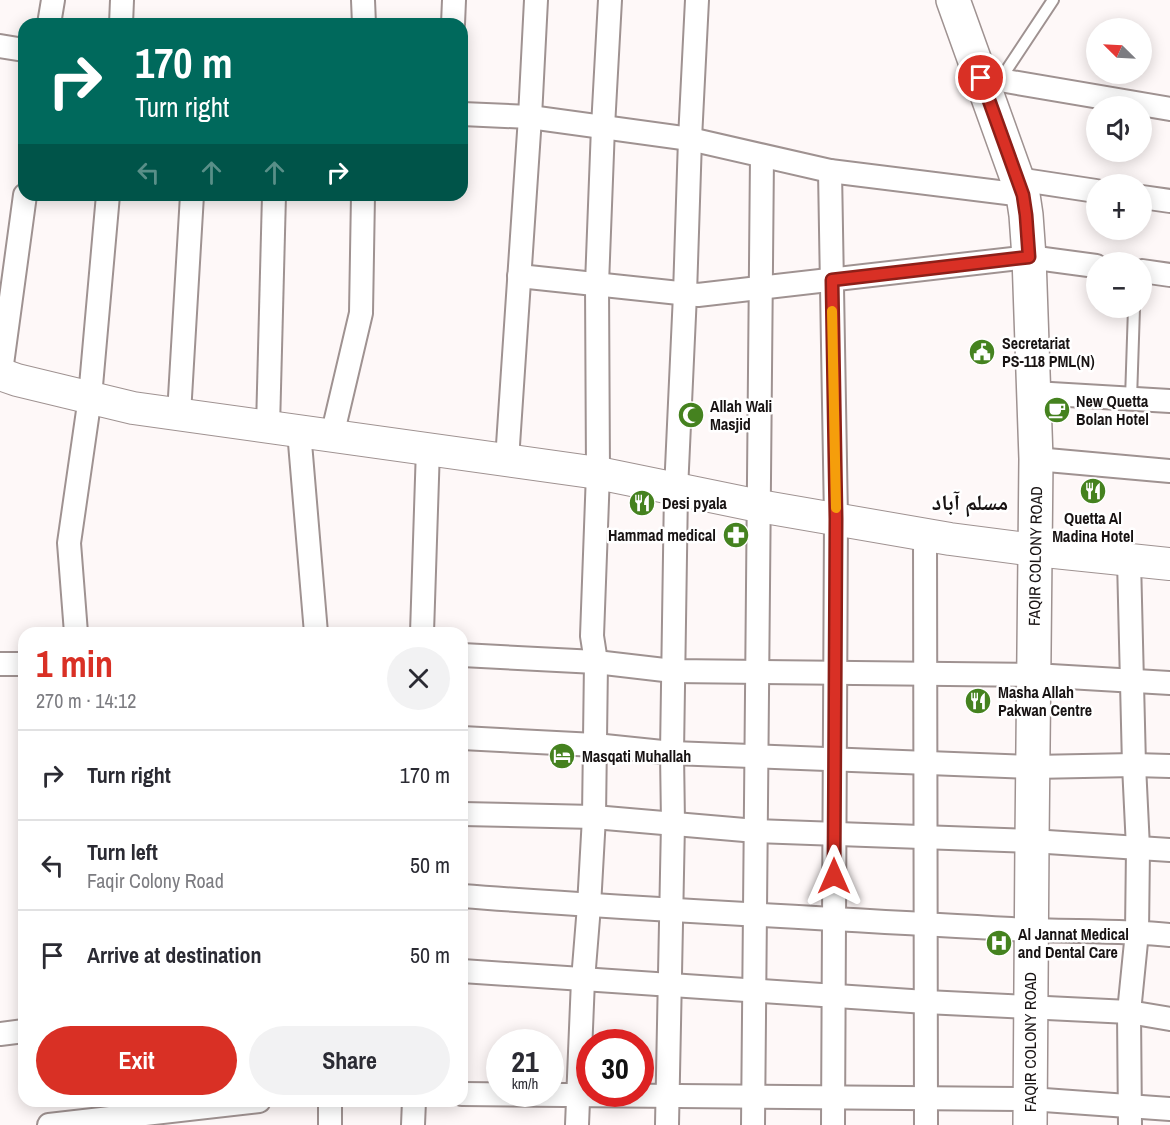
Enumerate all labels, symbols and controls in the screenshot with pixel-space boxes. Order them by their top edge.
north arrow [1086,18,1152,84]
map controls [1086,18,1152,318]
text: 170 m [135,35,233,91]
icon: right [36,42,114,120]
pin [955,52,1006,103]
icon: arrive [964,61,997,94]
text: Turn right [135,89,229,125]
button: sound [1086,96,1152,162]
icon: left [132,156,165,189]
icon: ahead [195,156,228,189]
icon: ahead [258,156,291,189]
icon: right [321,156,354,189]
button: + [1086,174,1152,240]
button: − [1086,252,1152,318]
place label: Secretariat PS-118 PML(N) [1002,332,1095,372]
public building icon: Secretariat PS-118 PML(N) [967,337,997,367]
place label: New Quetta Bolan Hotel [1076,390,1149,430]
place label: Allah Wali Masjid [710,395,772,435]
cafe icon: New Quetta Bolan Hotel [1042,395,1072,425]
mosque icon: Allah Wali Masjid [676,400,706,430]
restaurant icon: Quetta Al Madina Hotel [1078,476,1108,506]
street label: FAQIR COLONY ROAD [1023,486,1047,626]
district label: مسلم آباد [932,487,1008,517]
restaurant icon: Desi pyala [627,488,657,518]
place label: Desi pyala [662,492,728,514]
place label: Quetta Al Madina Hotel [1052,507,1134,547]
pharmacy icon: Hammad medical [721,520,751,550]
place label: Hammad medical [608,524,716,546]
text: 1 min [36,640,113,688]
button: close [387,647,450,710]
place label: Masha Allah Pakwan Centre [998,681,1092,721]
restaurant icon: Masha Allah Pakwan Centre [963,686,993,716]
text: 270 m · 14:12 [36,687,136,714]
hotel icon: Masqati Muhallah [547,741,577,771]
place label: Masqati Muhallah [582,745,691,767]
icon: right [36,759,69,792]
text: Turn right [87,760,171,790]
text: 170 m [400,760,450,790]
text: Turn left [87,837,158,867]
position arrow [802,844,866,908]
icon: left [36,849,69,882]
text: 50 m [410,850,450,880]
text: Faqir Colony Road [87,867,224,894]
place label: Al Jannat Medical and Dental Care [1018,923,1129,963]
hospital icon: Al Jannat Medical and Dental Care [984,928,1014,958]
icon: arrive [36,939,69,972]
text: Arrive at destination [87,940,261,970]
text: 50 m [410,940,450,970]
street label: FAQIR COLONY ROAD [1019,972,1041,1112]
button: Exit [36,1026,237,1095]
button: Share [249,1026,450,1095]
speed limit sign: 30 [576,1029,654,1107]
text: 21 [511,1041,539,1081]
text: km/h [512,1073,538,1094]

